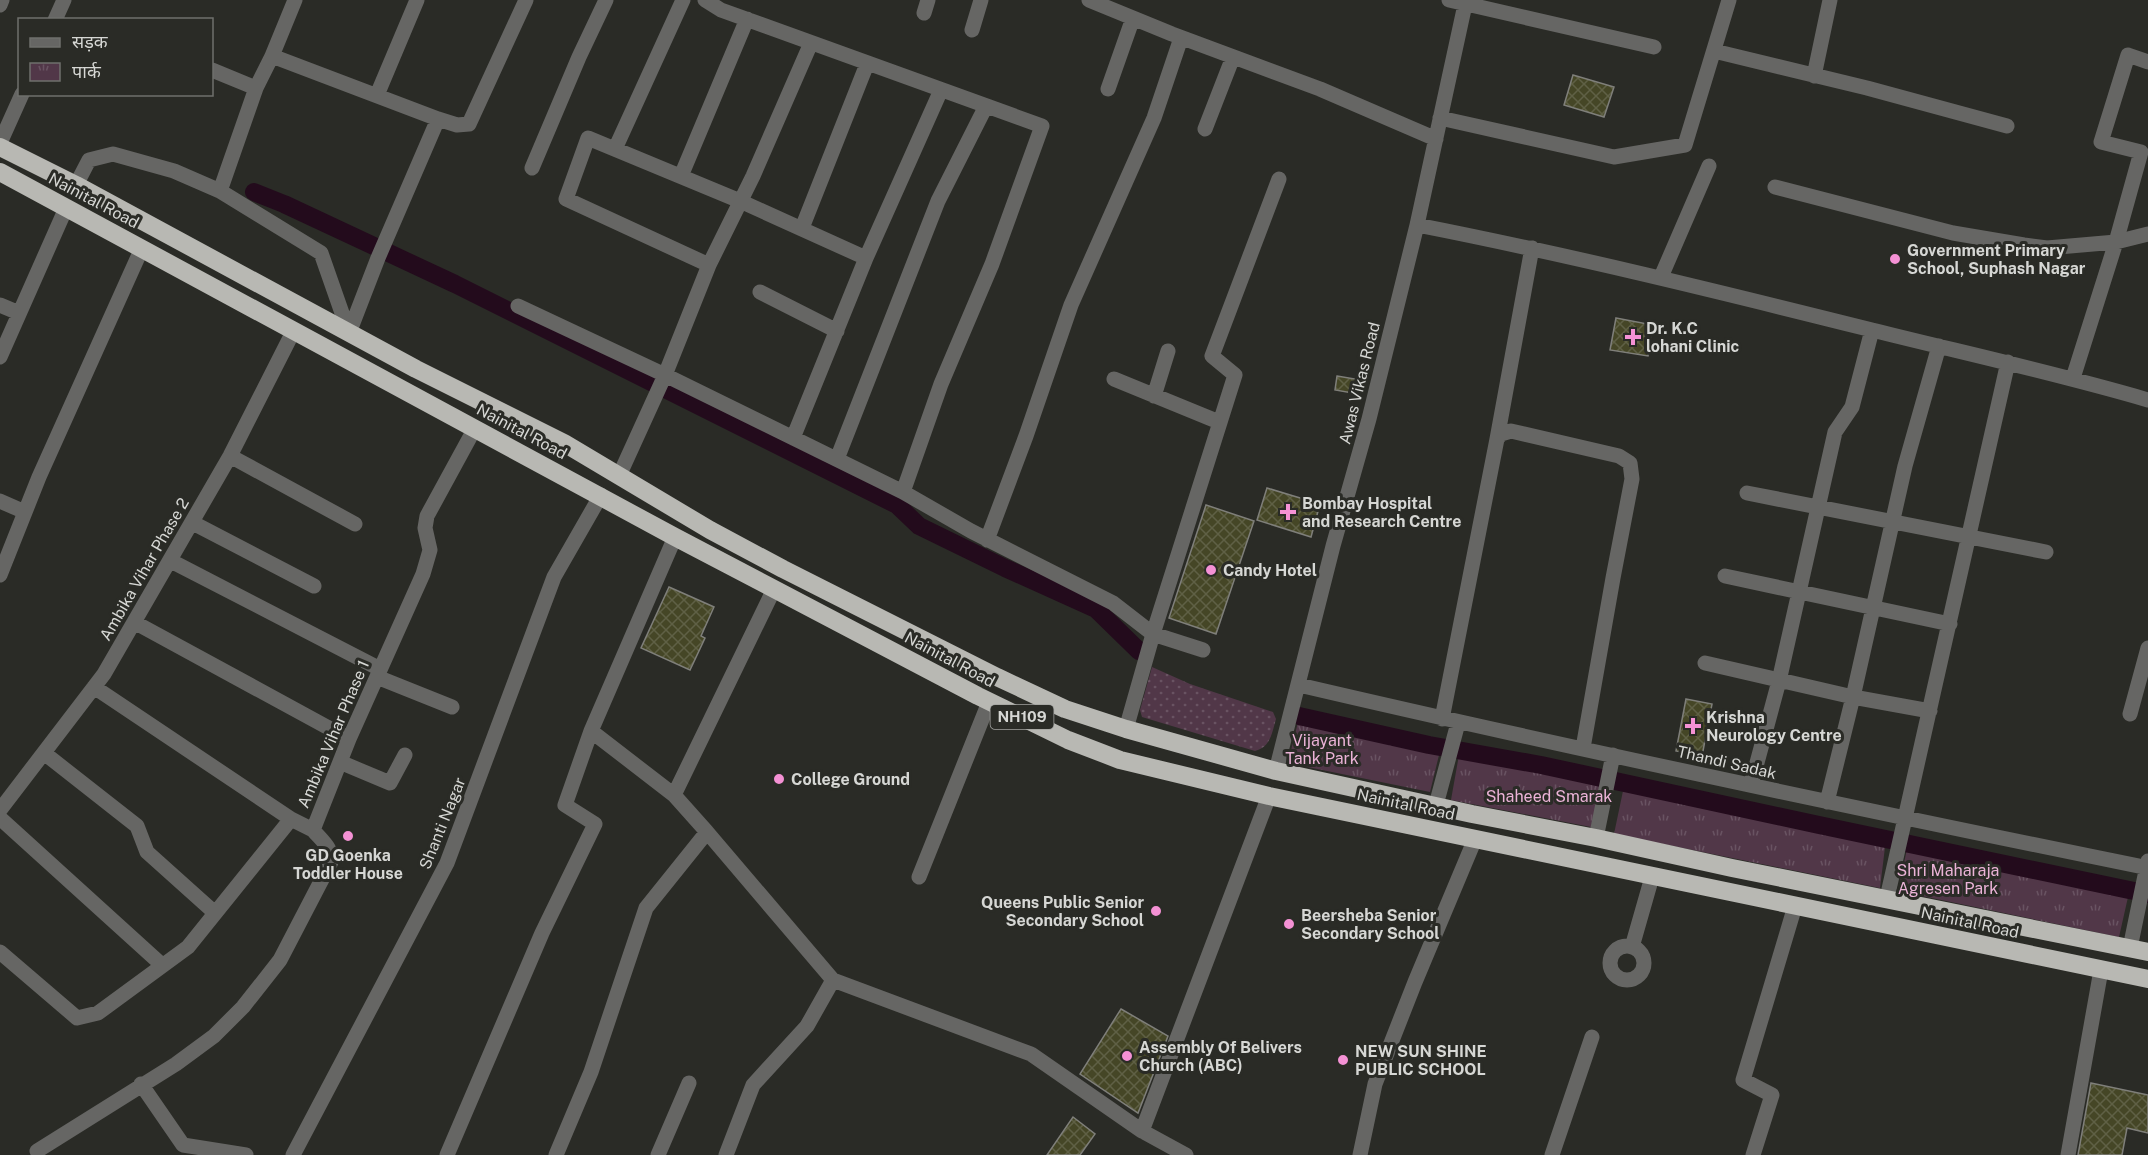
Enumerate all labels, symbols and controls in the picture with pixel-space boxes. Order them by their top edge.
legend [18,18,213,96]
text: सड़क [72,31,109,52]
text: पार्क [72,61,102,82]
street label: Nainital Road [45,169,142,232]
place label: Government Primary School, Suphash Nagar [1907,241,2086,278]
marker: Government Primary School, Suphash Nagar [1888,252,1902,266]
place label: Dr. K.C lohani Clinic [1646,319,1740,356]
street label: Awas Vikas Road [1335,320,1384,446]
marker: Dr. K.C lohani Clinic [1624,328,1642,346]
street label: Nainital Road [473,400,570,463]
place label: Bombay Hospital and Research Centre [1302,494,1461,531]
street label: Ambika Vihar Phase 2 [96,495,193,644]
marker: Bombay Hospital and Research Centre [1279,503,1297,521]
place label: Candy Hotel [1223,561,1317,580]
marker: Candy Hotel [1204,563,1218,577]
street label: Nainital Road [901,628,998,691]
street label: Ambika Vihar Phase 1 [294,658,373,811]
road number: NH109 [990,705,1054,729]
place label: Krishna Neurology Centre [1706,708,1842,745]
marker: Krishna Neurology Centre [1684,717,1702,735]
park label: Vijayant Tank Park [1285,731,1359,768]
street label: Thandi Sadak [1675,742,1778,783]
place label: College Ground [791,770,910,789]
marker: College Ground [772,772,786,786]
street label: Shanti Nagar [415,774,470,872]
street label: Nainital Road [1355,785,1457,824]
park label: Shaheed Smarak [1486,787,1612,806]
marker: GD Goenka Toddler House [341,829,355,843]
place label: GD Goenka Toddler House [293,846,403,883]
park label: Shri Maharaja Agresen Park [1897,861,1999,898]
place label: Queens Public Senior Secondary School [981,893,1144,930]
street label: Nainital Road [1919,903,2021,942]
marker: Queens Public Senior Secondary School [1149,904,1163,918]
place label: Beersheba Senior Secondary School [1301,906,1440,943]
marker: Beersheba Senior Secondary School [1282,917,1296,931]
place label: Assembly Of Belivers Church (ABC) [1139,1038,1302,1075]
place label: NEW SUN SHINE PUBLIC SCHOOL [1355,1042,1487,1079]
marker: Assembly Of Belivers Church (ABC) [1120,1049,1134,1063]
marker: NEW SUN SHINE PUBLIC SCHOOL [1336,1053,1350,1067]

